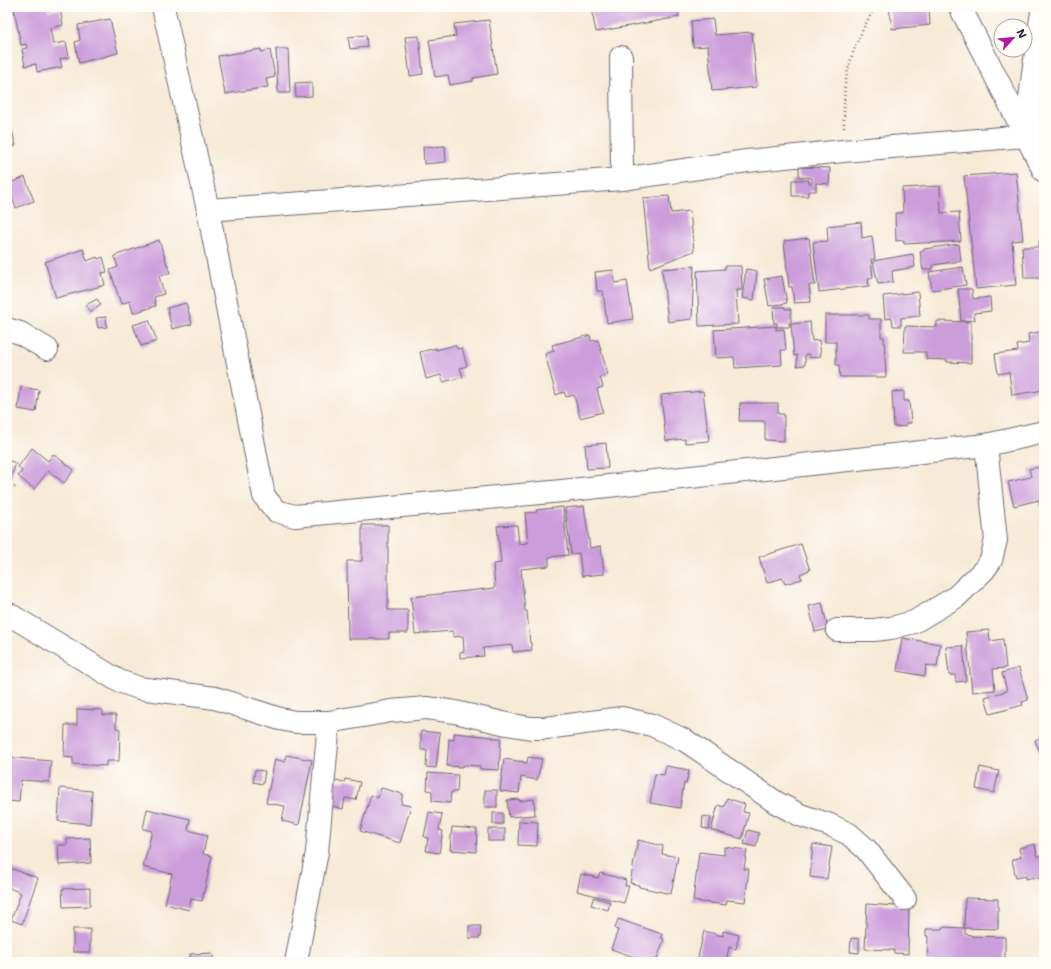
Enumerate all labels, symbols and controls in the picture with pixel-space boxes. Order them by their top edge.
north arrow [993,18,1033,58]
text: N [1013,26,1030,41]

